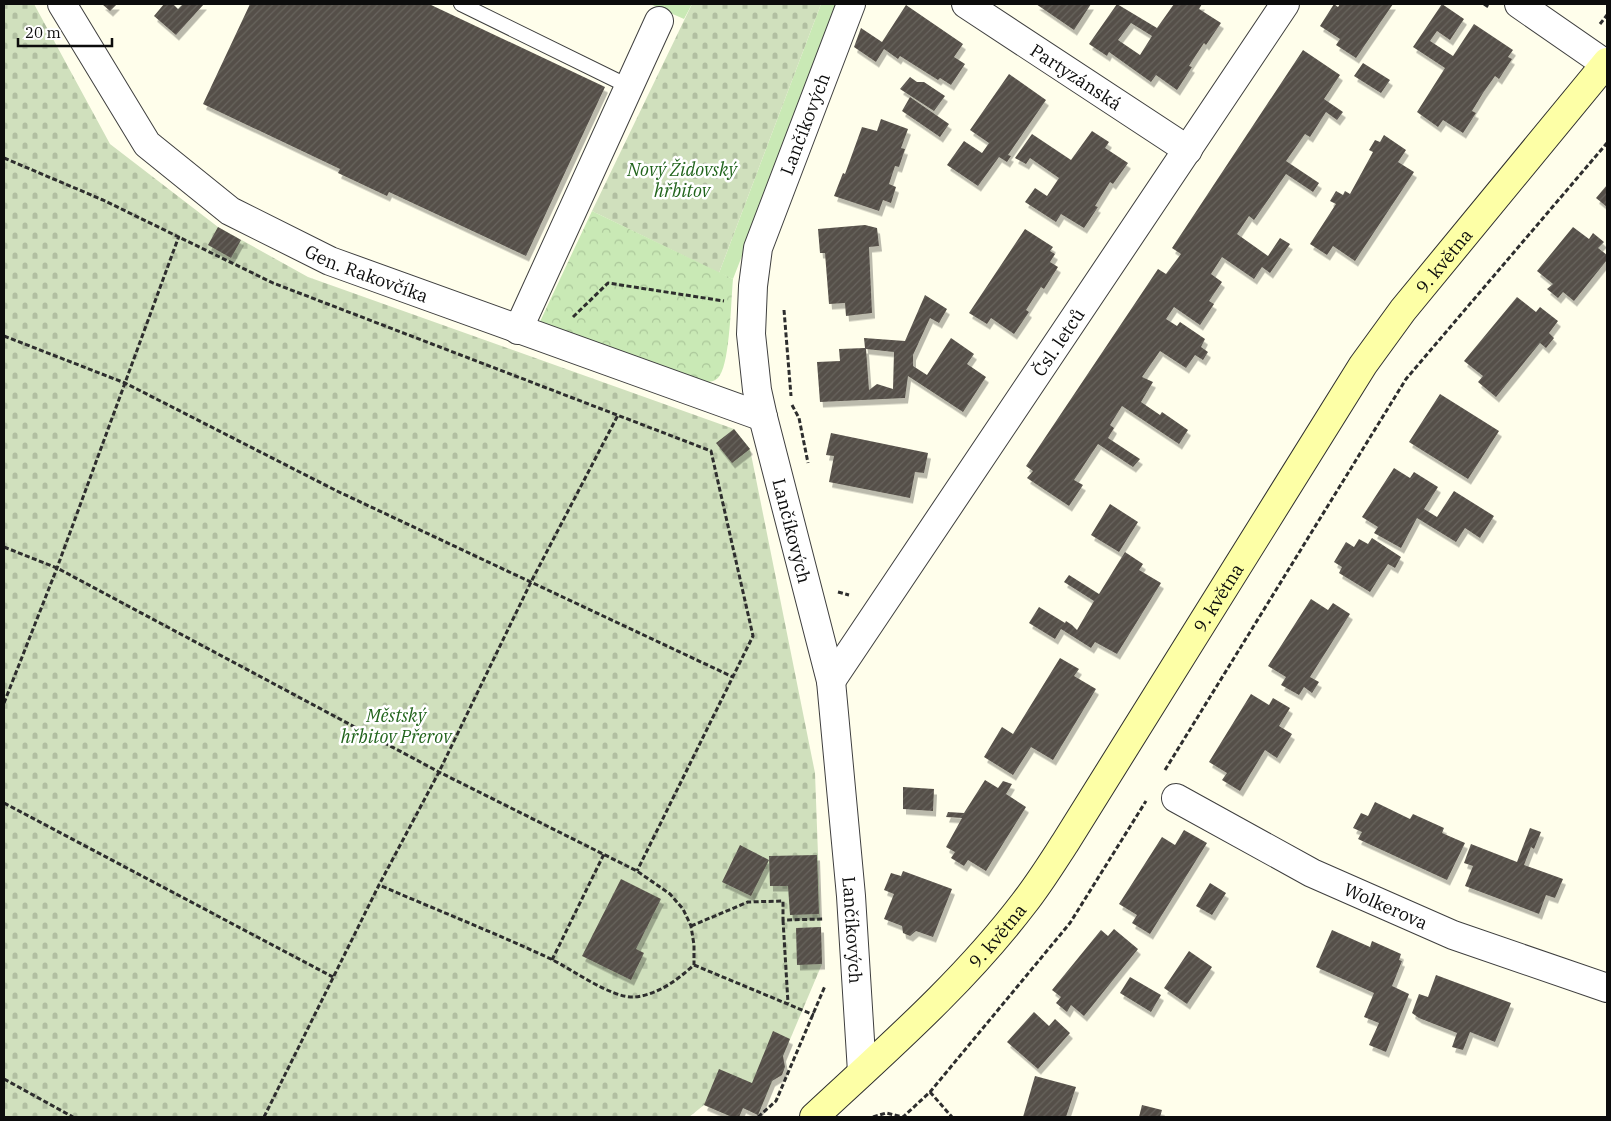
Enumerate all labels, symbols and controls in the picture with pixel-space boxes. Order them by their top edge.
scale bar [18,15,111,47]
text: 20 m [25,23,61,42]
street label: Partyzánská [1026,38,1126,115]
street label: Lančíkových [775,70,835,178]
park label: Nový Židovský hřbitov [626,158,738,202]
street label: 9. května [1410,224,1477,298]
street label: Gen. Rakovčíka [301,239,432,307]
street label: Čsl. letců [1026,304,1089,381]
street label: Lančíkových [768,476,817,586]
street label: 9. května [1188,559,1248,636]
park label: Městský hřbitov Přerov [341,704,453,748]
street label: Lančíkových [838,875,868,984]
street label: Wolkerova [1340,877,1432,934]
street label: 9. května [963,899,1031,973]

